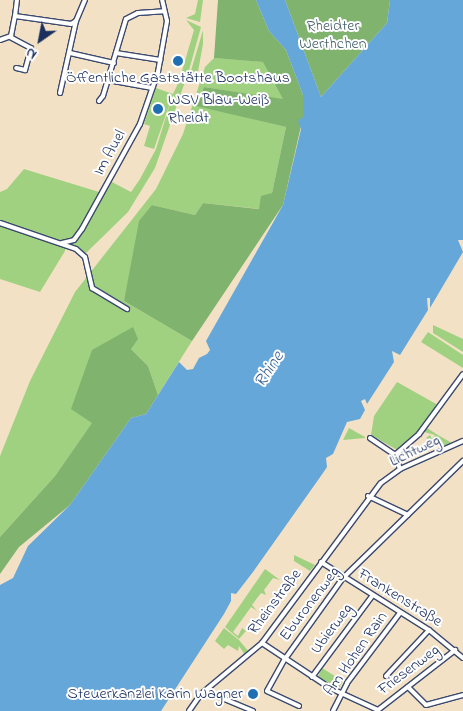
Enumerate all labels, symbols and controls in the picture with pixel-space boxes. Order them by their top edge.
north arrow [15,15,65,65]
park label: Rheidter Werthchen [299,16,367,54]
text: N [22,42,41,64]
marker: Öffentliche Gaststätte Bootshaus [172,55,184,67]
place label: Öffentliche Gaststätte Bootshaus [66,68,290,88]
place label: WSV Blau-Weiß Rheidt [168,90,269,128]
marker: WSV Blau-Weiß Rheidt [152,103,164,115]
street label: Im Auel [90,127,130,179]
water label: Rhine [250,348,290,392]
street label: Lichtweg [387,431,443,471]
street label: Eburonenweg [276,563,344,645]
street label: Rheinstraße [244,565,306,639]
street label: Frankenstraße [355,565,445,631]
street label: Ubierweg [307,600,357,658]
street label: Am Hohen Rain [320,608,392,700]
street label: Friesenweg [374,641,444,699]
place label: Steuerkanzlei Karin Wagner [68,684,243,704]
marker: Steuerkanzlei Karin Wagner [247,688,259,700]

